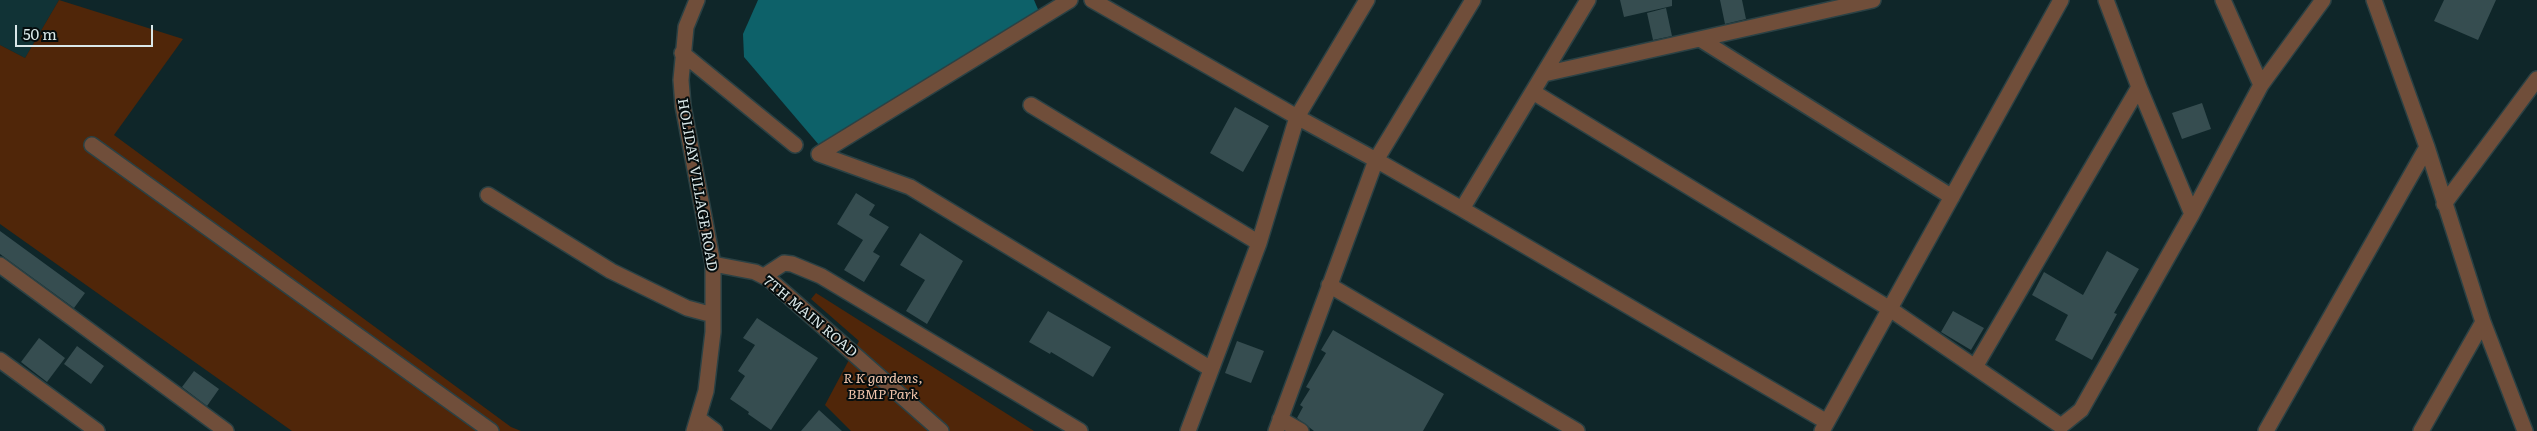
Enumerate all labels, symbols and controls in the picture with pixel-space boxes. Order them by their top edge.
scale bar [18,15,155,47]
text: 50 m [23,22,57,45]
street label: HOLIDAY VILLAGE ROAD [674,97,720,273]
street label: 7TH MAIN ROAD [760,273,860,361]
park label: R K gardens, BBMP Park [843,371,923,404]

